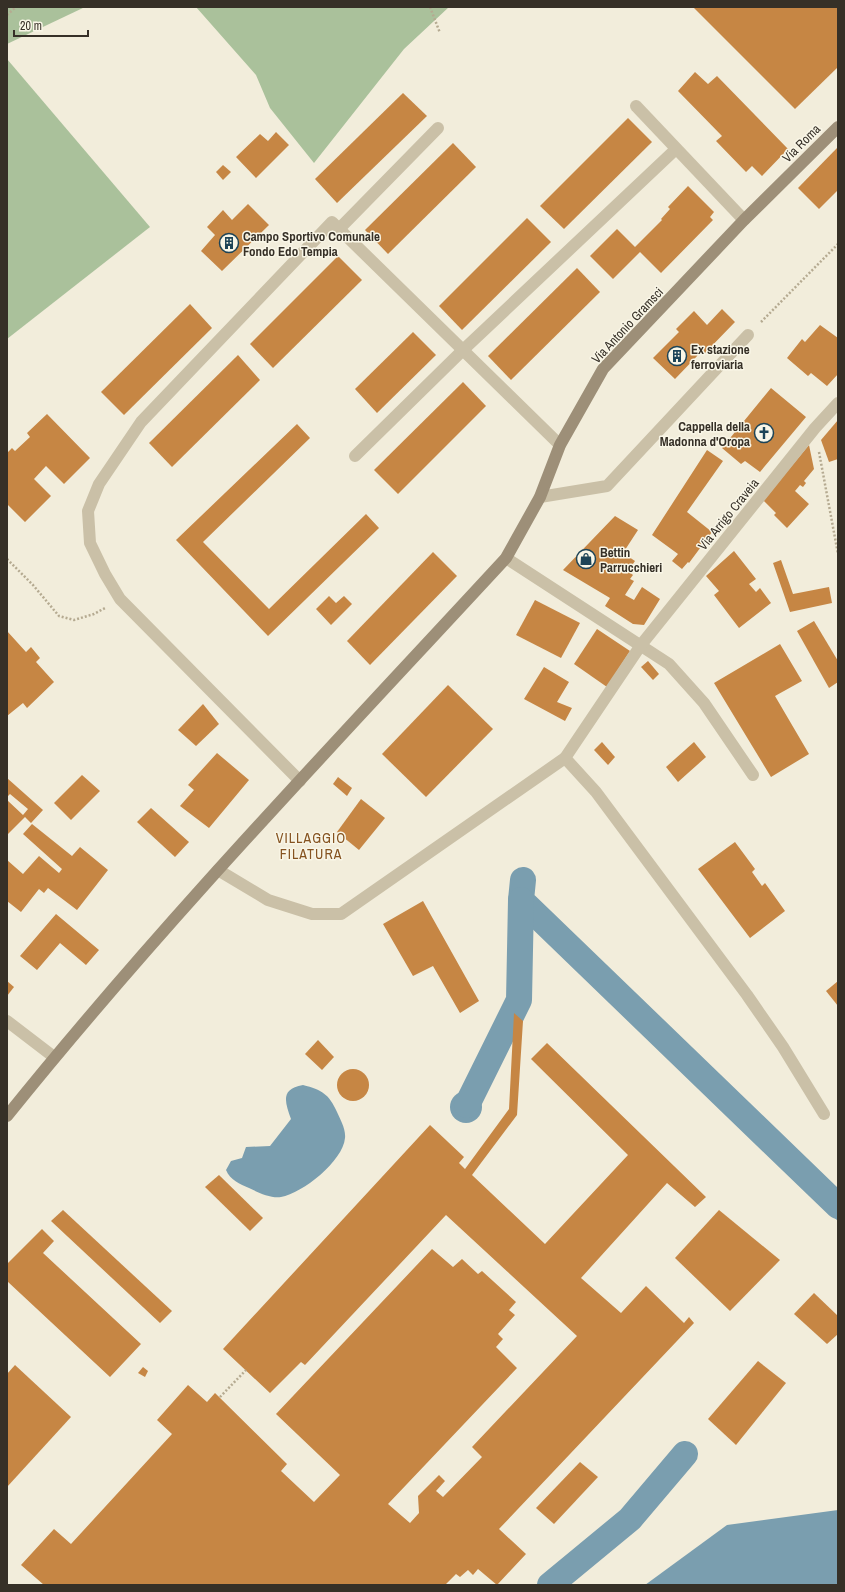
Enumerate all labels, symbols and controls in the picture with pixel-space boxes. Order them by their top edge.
scale bar [14,12,88,38]
text: 20 m [20,18,42,34]
street label: Via Roma [779,121,824,166]
place label: Campo Sportivo Comunale Fondo Edo Tempia [243,228,380,260]
building icon: Campo Sportivo Comunale Fondo Edo Tempia [218,232,240,254]
street label: Via Antonio Gramsci [588,284,667,367]
place label: Ex stazione ferroviaria [691,341,750,373]
building icon: Ex stazione ferroviaria [666,345,688,367]
place label: Cappella della Madonna d'Oropa [660,418,750,450]
church icon: Cappella della Madonna d'Oropa [753,422,775,444]
street label: Via Arrigo Craveia [694,475,763,554]
place label: Bettin Parrucchieri [600,544,662,576]
shop icon: Bettin Parrucchieri [575,548,597,570]
district label: VILLAGGIO FILATURA [276,829,346,863]

